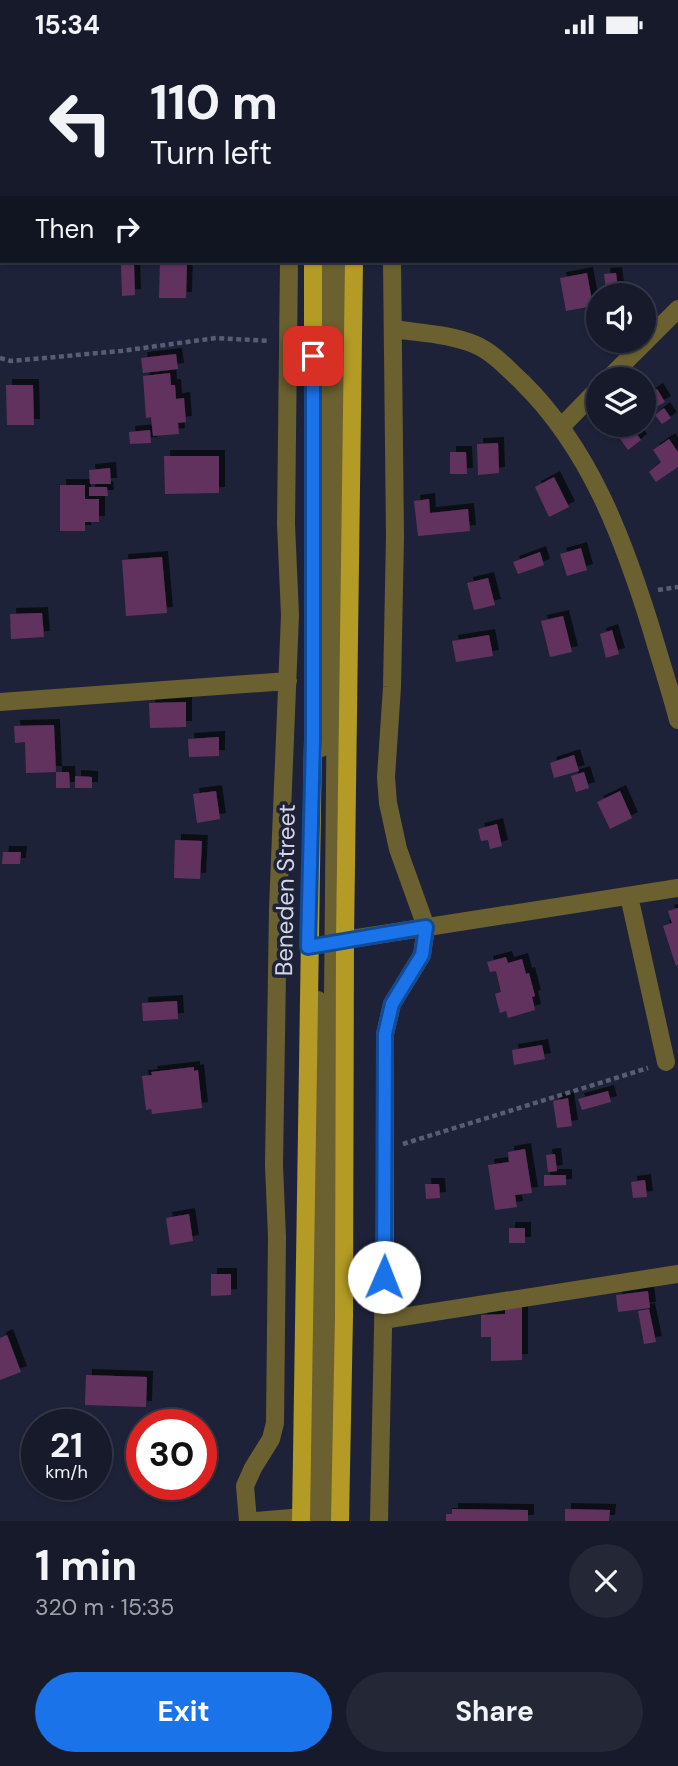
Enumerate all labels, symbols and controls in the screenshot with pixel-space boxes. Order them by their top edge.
text: 15:34 [35,8,100,42]
text: 110 m [150,70,278,134]
icon: left [35,77,126,168]
text: Turn left [150,132,272,174]
icon: right [108,210,146,248]
text: Then [35,212,94,246]
map controls [586,283,656,437]
button: sound [586,283,656,353]
pin [283,326,343,386]
icon: arrive [294,337,332,375]
button: layers [586,367,656,437]
street label: Beneden Street [268,804,302,976]
position arrow [347,1240,421,1314]
speed limit sign: 30 [126,1409,217,1500]
text: 21 [50,1422,83,1468]
text: km/h [45,1460,88,1484]
text: 1 min [35,1538,137,1593]
button: close [569,1544,643,1618]
text: 320 m · 15:35 [35,1592,174,1622]
button: Exit [35,1672,332,1752]
button: Share [346,1672,643,1752]

